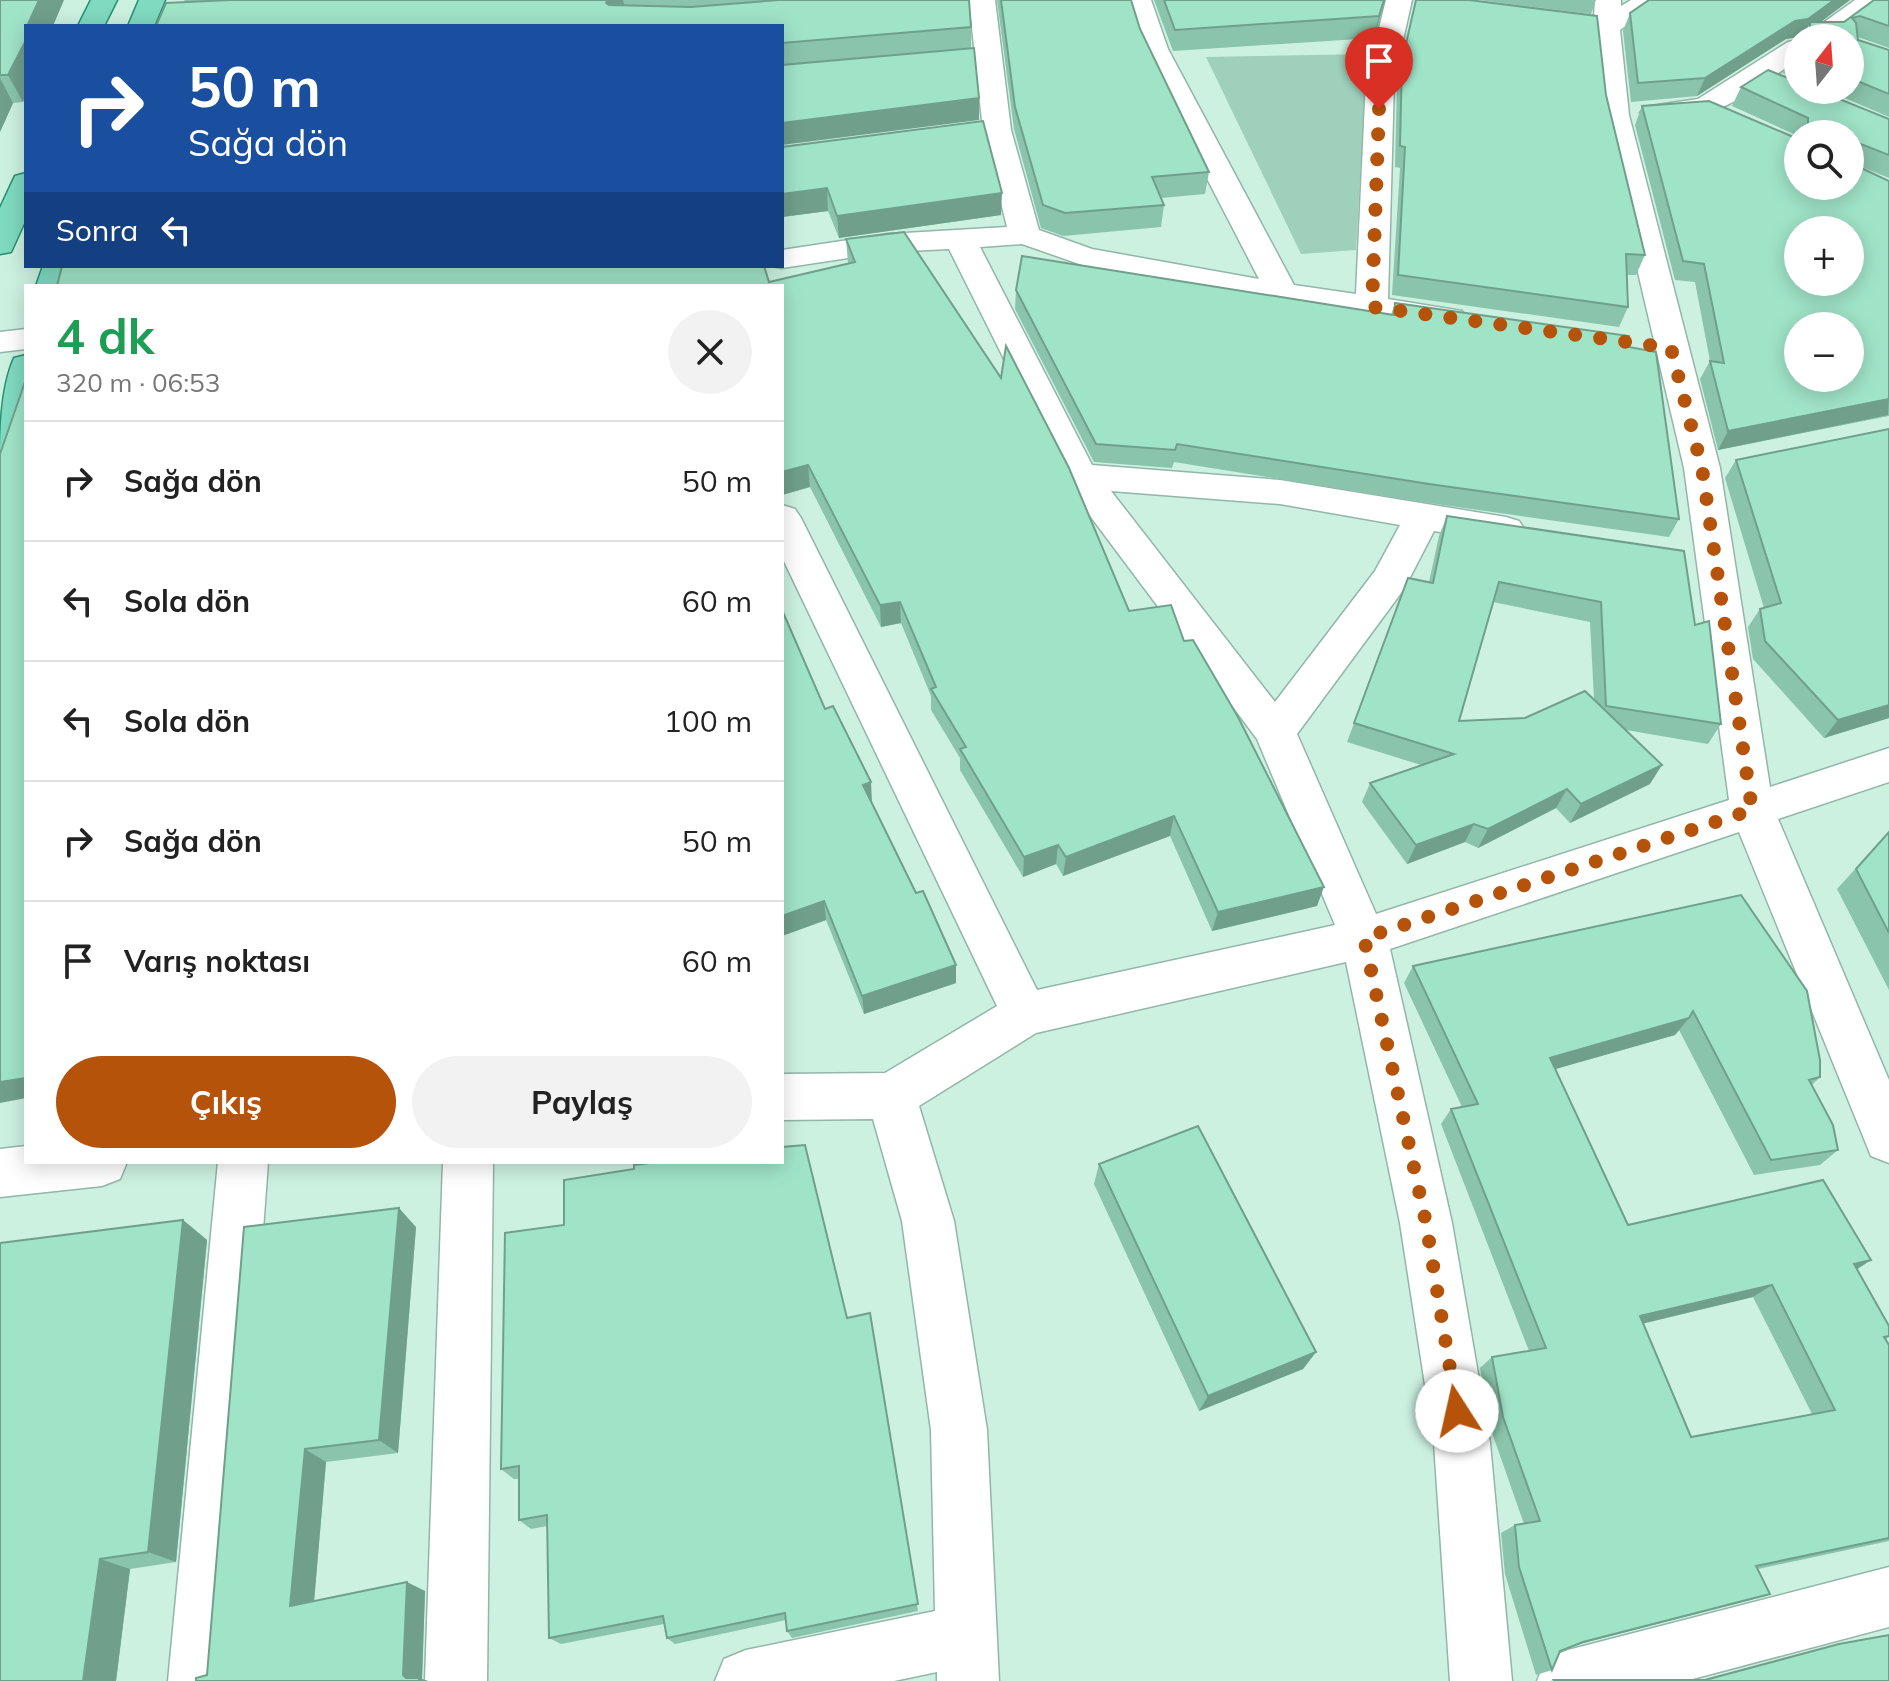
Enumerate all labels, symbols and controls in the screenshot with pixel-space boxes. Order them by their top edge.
north arrow [1784,24,1864,104]
map controls [1784,24,1864,392]
pin [1345,27,1413,109]
icon: arrive [1357,39,1401,83]
text: 50 m [188,51,321,121]
icon: right [56,56,160,160]
text: Sağa dön [188,120,348,165]
button: search [1784,120,1864,200]
icon: left [154,208,198,252]
text: Sonra [56,211,138,249]
button: + [1784,216,1864,296]
text: 4 dk [56,306,154,366]
button: close [668,310,752,394]
button: − [1784,312,1864,392]
text: 320 m · 06:53 [56,366,220,399]
icon: right [56,459,100,503]
text: Sağa dön [124,462,262,500]
text: 50 m [682,462,752,500]
icon: left [56,579,100,623]
text: Sola dön [124,582,250,620]
text: 60 m [682,582,752,620]
icon: left [56,699,100,743]
text: Sola dön [124,702,250,740]
text: 100 m [664,702,752,740]
icon: right [56,819,100,863]
text: Sağa dön [124,822,262,860]
text: 50 m [682,822,752,860]
icon: arrive [56,939,100,983]
text: Varış noktası [124,942,310,980]
text: 60 m [682,942,752,980]
button: Çıkış [56,1056,396,1148]
button: Paylaş [412,1056,752,1148]
position arrow [1415,1369,1499,1453]

